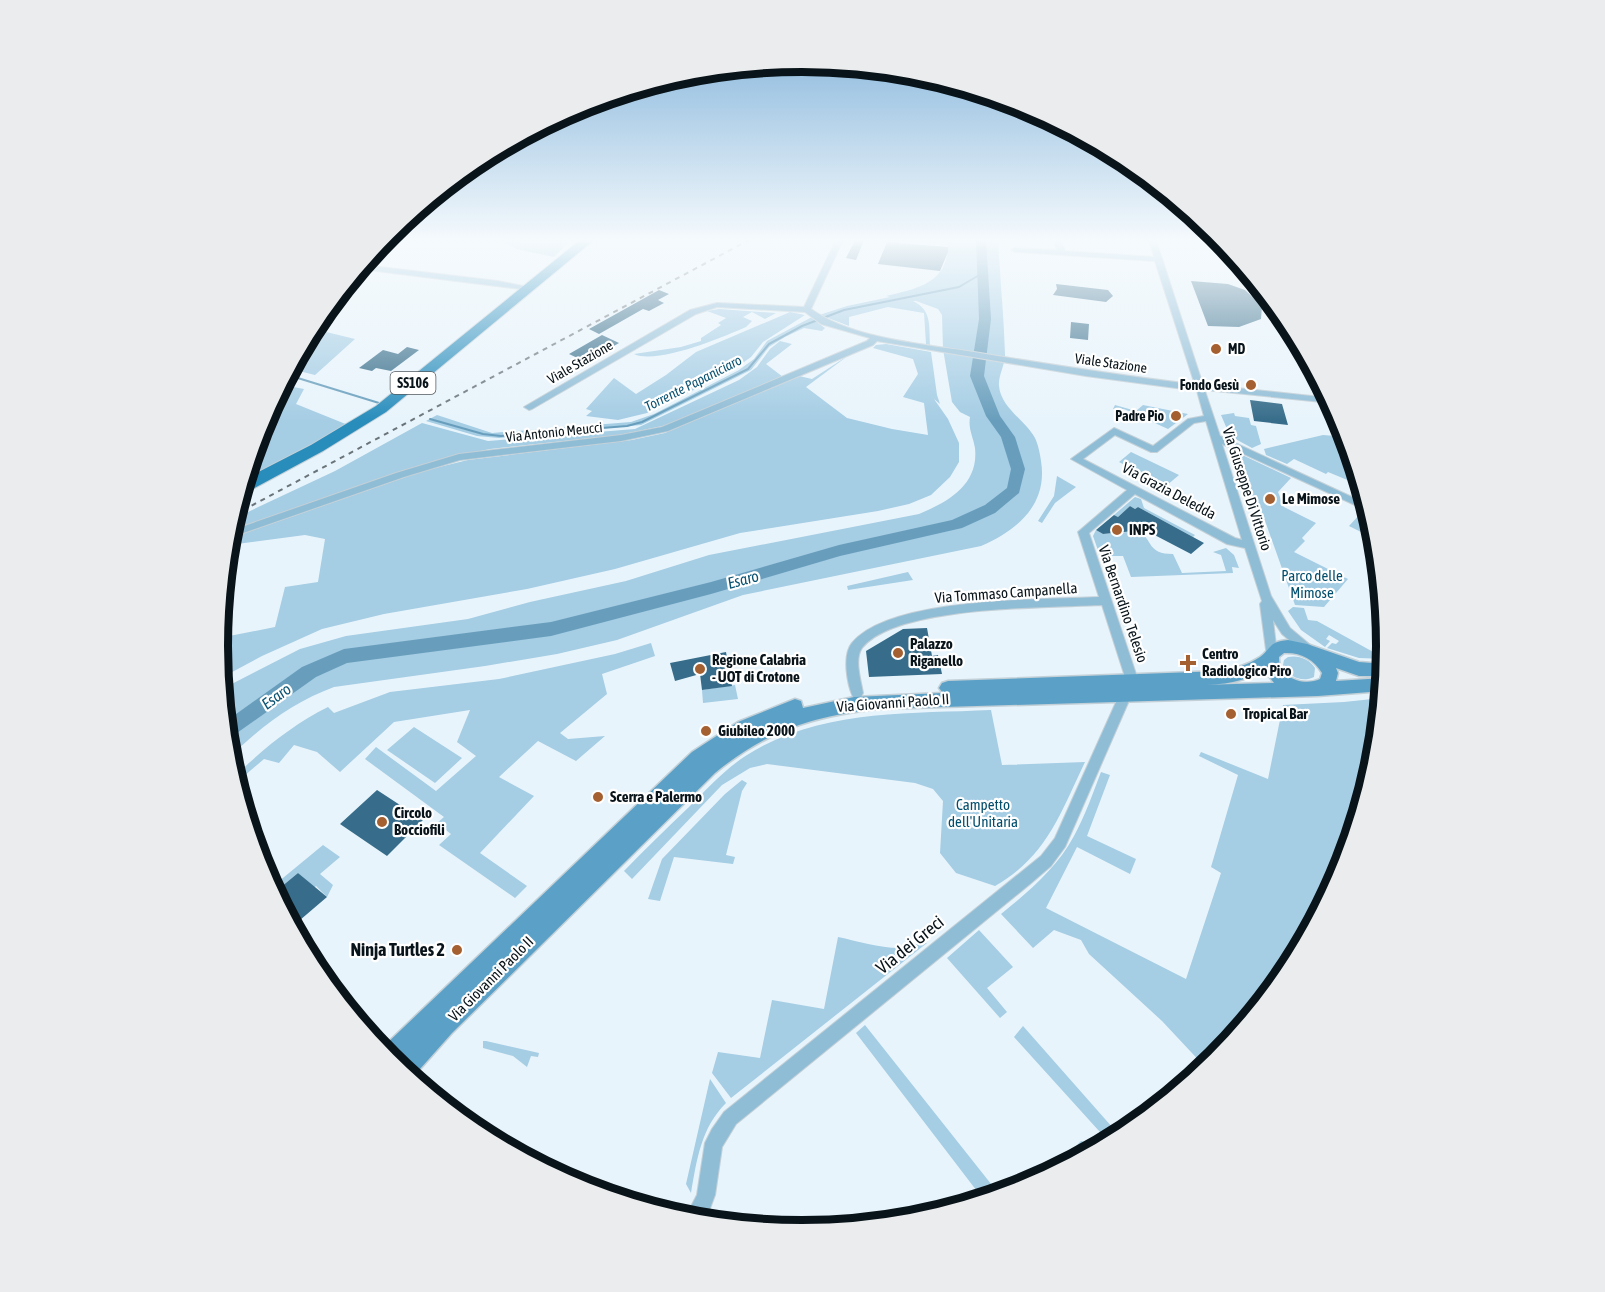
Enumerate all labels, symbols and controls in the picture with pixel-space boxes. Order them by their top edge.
street label: Viale Stazione [544,337,616,387]
place label: MD [1228,341,1245,357]
marker: MD [1209,342,1223,356]
street label: Viale Stazione [1074,350,1148,376]
water label: Torrente Papaniciaro [642,351,745,414]
road number: SS106 [390,372,436,394]
place label: Fondo Gesù [1180,377,1239,393]
marker: Fondo Gesù [1244,378,1258,392]
place label: Padre Pio [1115,408,1164,424]
marker: Padre Pio [1169,409,1183,423]
street label: Via Antonio Meucci [505,419,603,445]
street label: Via Giuseppe Di Vittorio [1219,425,1275,553]
street label: Via Grazia Deledda [1119,459,1219,522]
place label: Le Mimose [1282,490,1340,507]
marker: Le Mimose [1263,492,1277,506]
place label: INPS [1129,521,1156,538]
marker: INPS [1110,523,1124,537]
street label: Via Bernardino Telesio [1095,543,1151,665]
water label: Esaro [725,566,761,592]
park label: Parco delle Mimose [1281,567,1343,601]
street label: Via Tommaso Campanella [934,579,1078,606]
place label: Palazzo Riganello [910,635,963,669]
place label: Centro Radiologico Piro [1202,645,1292,679]
marker: Palazzo Riganello [891,646,905,660]
place label: Regione Calabria - UOT di Crotone [712,651,806,685]
marker: Centro Radiologico Piro [1179,654,1197,672]
marker: Regione Calabria - UOT di Crotone [693,662,707,676]
water label: Esaro [258,679,294,713]
street label: Via Giovanni Paolo II [836,690,950,715]
place label: Tropical Bar [1243,705,1308,722]
marker: Tropical Bar [1224,707,1238,721]
place label: Giubileo 2000 [718,722,795,739]
marker: Giubileo 2000 [699,724,713,738]
place label: Scerra e Palermo [610,788,702,805]
marker: Scerra e Palermo [591,790,605,804]
park label: Campetto dell'Unitaria [948,796,1018,830]
place label: Circolo Bocciofili [394,804,445,838]
marker: Circolo Bocciofili [375,815,389,829]
street label: Via dei Greci [872,911,948,978]
street label: Via Giovanni Paolo II [445,933,537,1025]
place label: Ninja Turtles 2 [350,939,445,960]
marker: Ninja Turtles 2 [450,943,464,957]

